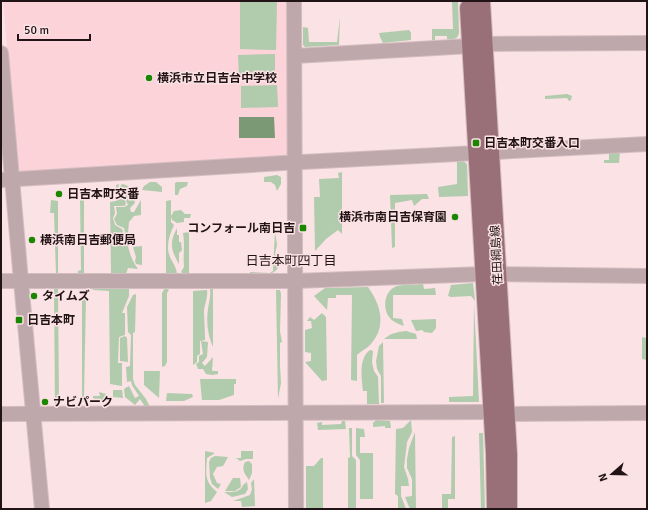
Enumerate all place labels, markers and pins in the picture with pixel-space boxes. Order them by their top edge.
place label: 横浜市立日吉台中学校 [157,71,277,86]
marker: 横浜市立日吉台中学校 [144,73,154,83]
place label: 日吉本町交番入口 [484,136,580,151]
marker: 日吉本町交番入口 [471,138,481,148]
place label: 日吉本町交番 [67,187,140,202]
marker: 日吉本町交番 [54,189,64,199]
place label: 横浜市南日吉保育園 [339,210,447,225]
marker: 横浜市南日吉保育園 [450,212,460,222]
place label: コンフォール南日吉 [187,221,295,236]
marker: コンフォール南日吉 [298,223,308,233]
place label: 横浜南日吉郵便局 [40,233,136,248]
marker: 横浜南日吉郵便局 [27,235,37,245]
place label: タイムズ [42,289,90,304]
marker: タイムズ [29,291,39,301]
place label: 日吉本町 [27,313,75,328]
marker: 日吉本町 [14,315,24,325]
place label: ナビパーク [53,395,113,410]
marker: ナビパーク [40,397,50,407]

